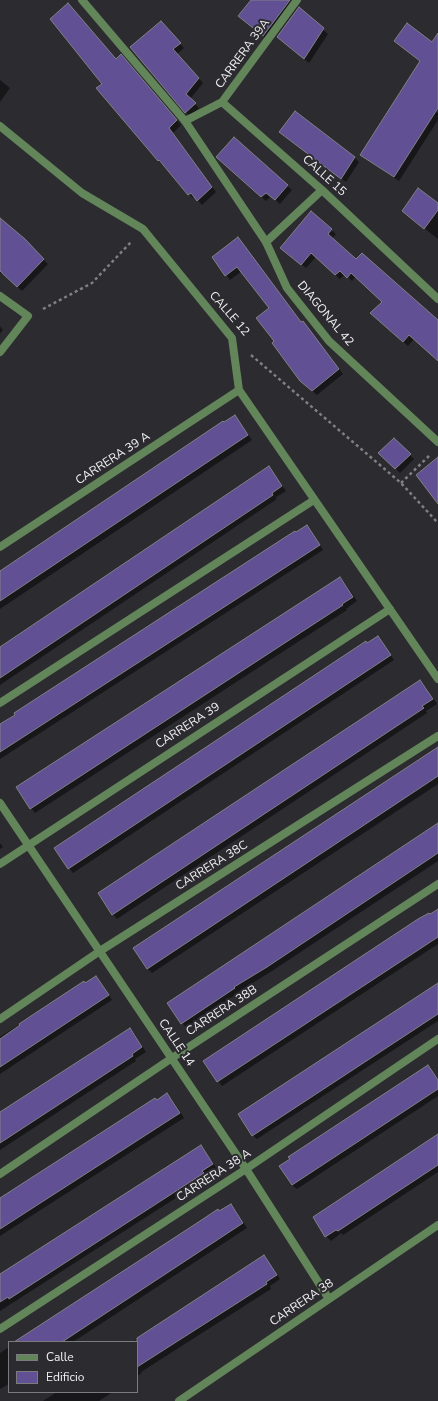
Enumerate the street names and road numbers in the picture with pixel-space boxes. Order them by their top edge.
street label: CARRERA 39A [213,16,273,92]
street label: CALLE 15 [299,153,349,199]
street label: DIAGONAL 42 [294,279,356,349]
street label: CALLE 12 [206,289,252,339]
street label: CARRERA 39 A [73,430,153,488]
street label: CARRERA 39 [153,700,223,752]
street label: CARRERA 38C [173,838,251,894]
street label: CARRERA 38B [184,983,260,1039]
street label: CALLE 14 [155,1017,197,1069]
street label: CARRERA 38 A [174,1147,254,1205]
street label: CARRERA 38 [267,1276,337,1330]

